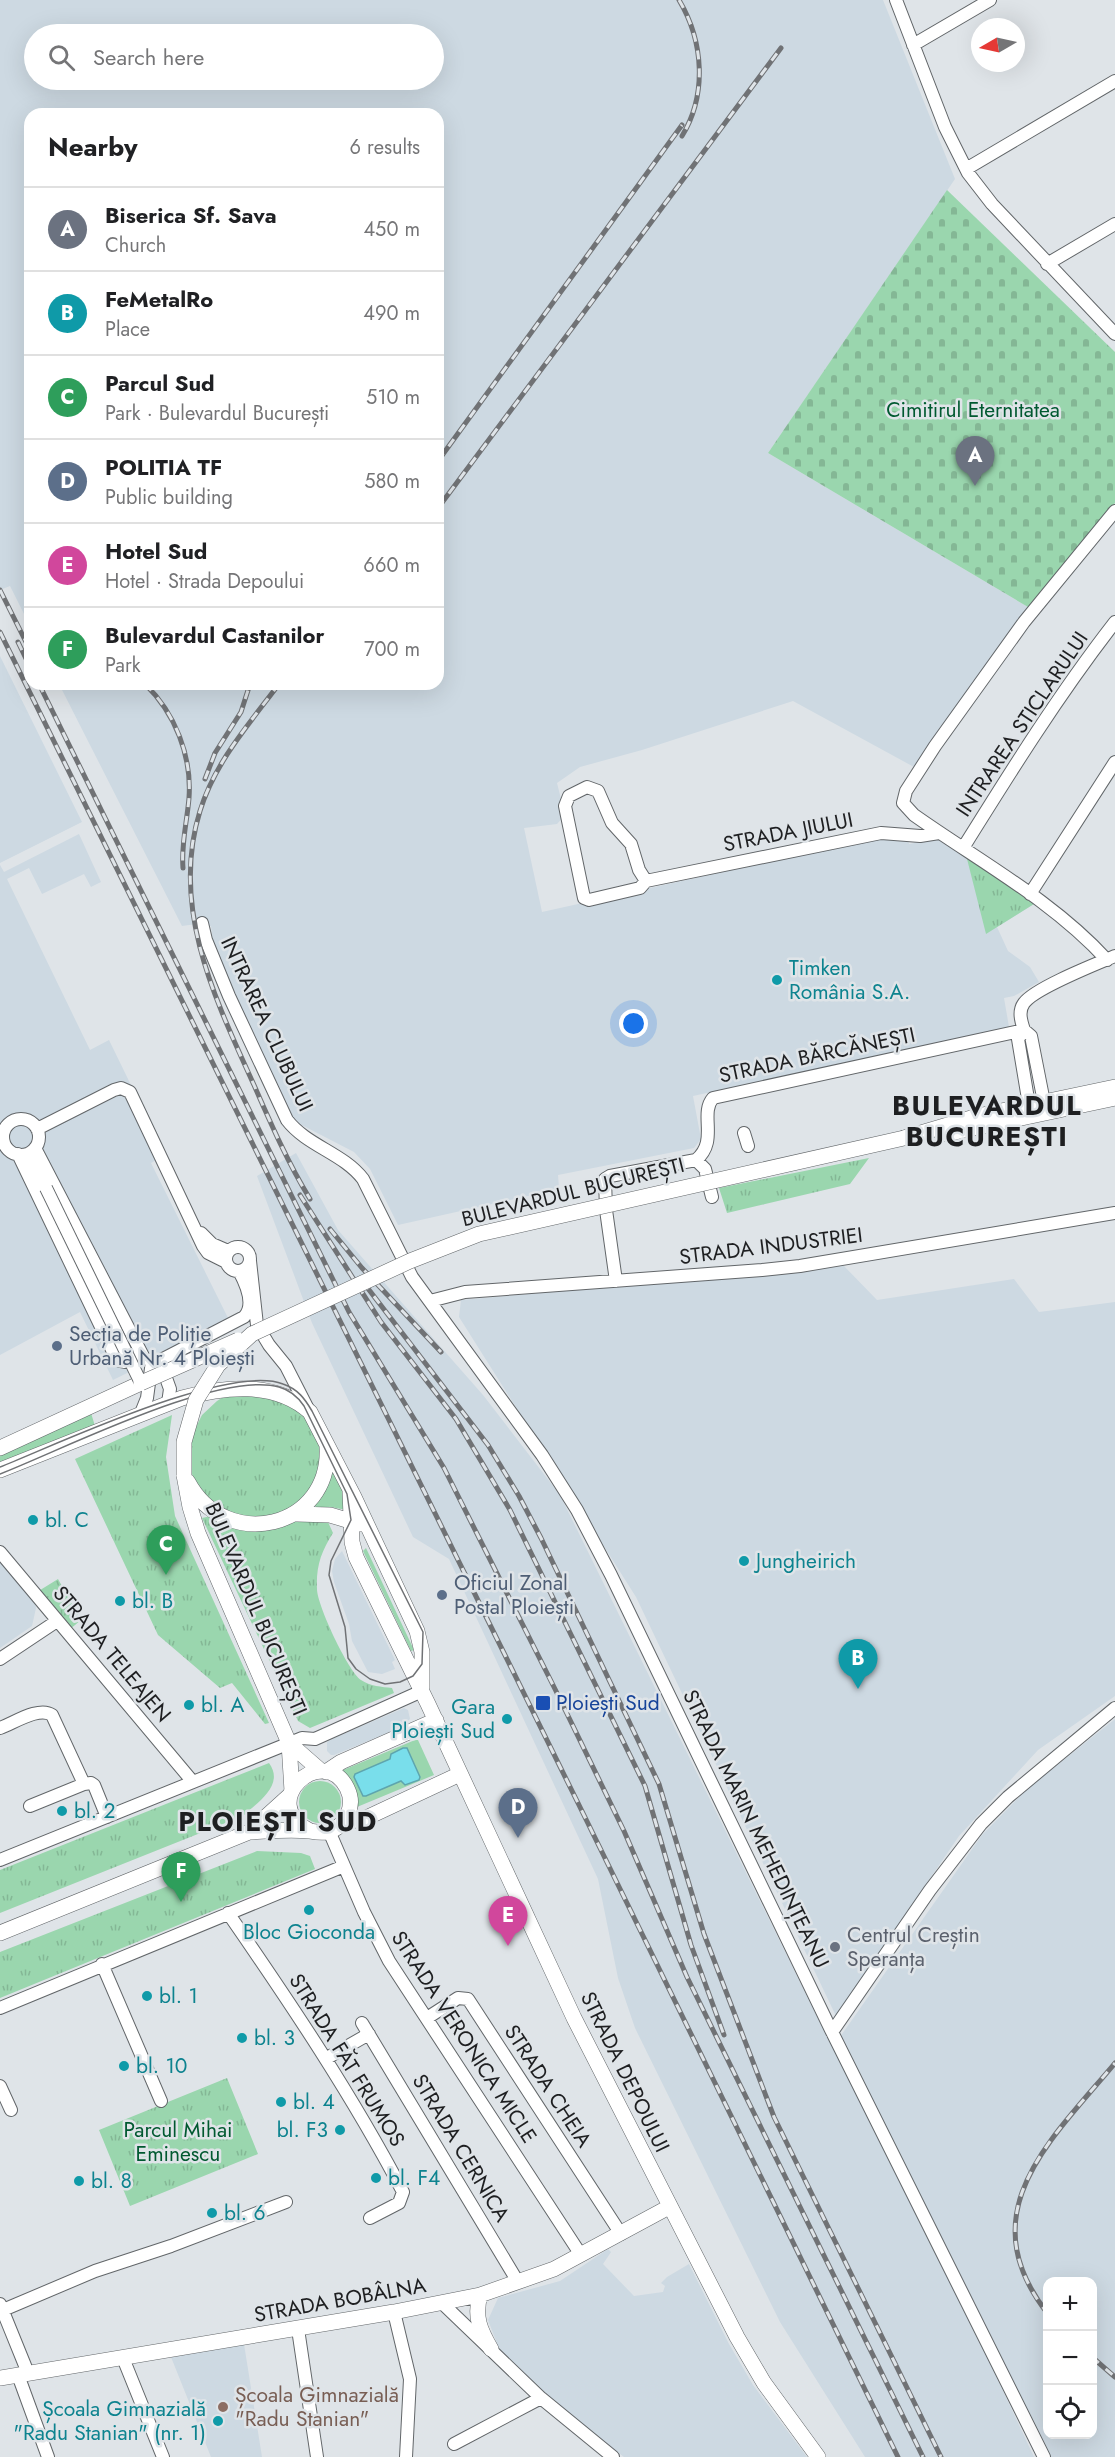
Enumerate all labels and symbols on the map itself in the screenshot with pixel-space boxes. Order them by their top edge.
north arrow [971,18,1025,72]
park label: Cimitirul Eternitatea [886,395,1060,425]
pin: A [956,436,994,486]
street label: INTRAREA STICLARULUI [949,625,1095,823]
street label: STRADA JIULUI [720,805,856,859]
street label: INTRAREA CLUBULUI [213,932,321,1116]
place label: Timken România S.A. [789,953,910,1007]
marker: Timken România S.A. [770,973,784,987]
your location [619,1009,648,1038]
street label: STRADA BĂRCĂNEȘTI [716,1020,918,1090]
district label: BULEVARDUL BUCUREȘTI [892,1086,1082,1156]
street label: BULEVARDUL BUCUREȘTI [458,1150,688,1234]
street label: STRADA INDUSTRIEI [678,1220,864,1272]
place label: Secția de Poliție Urbană Nr. 4 Ploiești [69,1319,255,1373]
marker: Secția de Poliție Urbană Nr. 4 Ploiești [50,1339,64,1353]
street label: BULEVARDUL BUCUREȘTI [198,1498,314,1720]
place label: bl. C [45,1505,89,1535]
marker: bl. C [26,1513,40,1527]
pin: C [146,1526,186,1575]
place label: Jungheirich [753,1546,856,1576]
marker: Jungheirich [737,1554,751,1568]
place label: Oficiul Zonal Postal Ploiești [454,1568,574,1622]
street label: STRADA TELEAJEN [46,1579,178,1729]
place label: bl. B [132,1586,173,1616]
marker: Oficiul Zonal Postal Ploiești [435,1588,449,1602]
marker: bl. B [113,1594,127,1608]
pin: B [838,1640,878,1689]
street label: STRADA MARIN MEHEDINȚEANU [675,1685,837,1973]
place label: Ploiești Sud [556,1688,660,1718]
place label: bl. A [201,1690,244,1720]
place label: Gara Ploiești Sud [391,1692,495,1746]
marker: Ploiești Sud [534,1694,552,1712]
marker: bl. A [182,1698,196,1712]
marker: Gara Ploiești Sud [500,1712,514,1726]
pin: D [498,1788,538,1838]
place label: bl. 2 [74,1796,115,1826]
district label: PLOIEȘTI SUD [178,1802,378,1841]
marker: bl. 2 [55,1804,69,1818]
pin: F [162,1852,201,1902]
pin: E [488,1896,528,1946]
marker: Bloc Gioconda [302,1903,316,1917]
place label: Bloc Gioconda [243,1917,375,1947]
place label: Centrul Creștin Speranța [847,1920,980,1974]
street label: STRADA VERONICA MICLE [384,1925,544,2149]
marker: Centrul Creștin Speranța [828,1940,842,1954]
street label: STRADA FĂT FRUMOS [282,1968,412,2152]
place label: bl. 1 [159,1981,198,2011]
street label: STRADA DEPOULUI [573,1987,677,2157]
marker: bl. 1 [140,1989,154,2003]
street label: STRADA CHEIA [497,2019,599,2153]
place label: bl. 3 [254,2023,295,2053]
marker: bl. 3 [235,2031,249,2045]
place label: bl. 10 [136,2051,187,2081]
marker: bl. 10 [117,2059,131,2073]
street label: STRADA CERNICA [405,2068,517,2228]
place label: bl. 4 [293,2087,335,2117]
marker: bl. 4 [274,2095,288,2109]
park label: Parcul Mihai Eminescu [123,2115,233,2169]
place label: bl. F3 [277,2115,328,2145]
marker: bl. F3 [333,2123,347,2137]
place label: bl. F4 [388,2163,440,2193]
place label: bl. 8 [91,2166,132,2196]
marker: bl. F4 [369,2171,383,2185]
marker: bl. 8 [72,2174,86,2188]
place label: bl. 6 [224,2198,266,2228]
marker: bl. 6 [205,2206,219,2220]
street label: STRADA BOBÂLNA [252,2270,428,2330]
place label: Școala Gimnazială "Radu Stanian" [235,2380,399,2434]
place label: Școala Gimnazială "Radu Stanian" (nr. 1) [13,2394,206,2448]
marker: Școala Gimnazială "Radu Stanian" [216,2400,230,2414]
marker: Școala Gimnazială "Radu Stanian" (nr. 1) [211,2414,225,2428]

